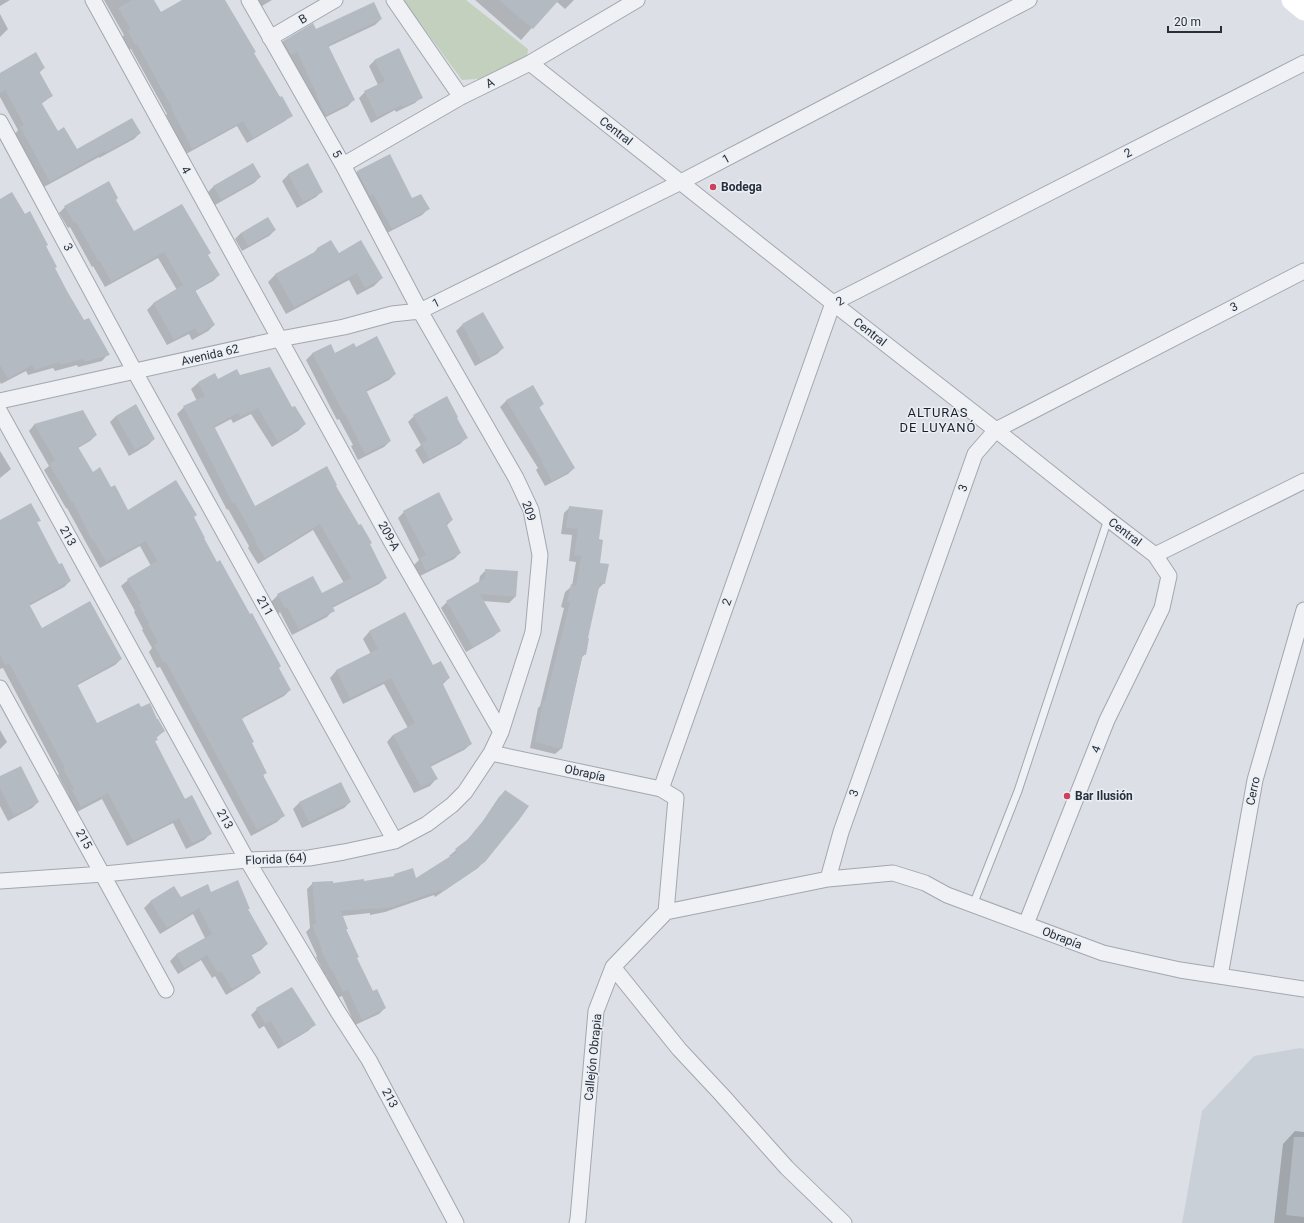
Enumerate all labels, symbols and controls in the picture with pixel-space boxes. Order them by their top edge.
scale bar [1168,8,1221,34]
street label: B [296,11,310,27]
text: 20 m [1174,15,1201,29]
street label: A [483,75,497,91]
street label: Central [597,114,635,148]
street label: 2 [1122,145,1134,161]
street label: 5 [329,148,345,161]
street label: 1 [720,151,732,167]
street label: 4 [178,164,194,177]
place label: Bodega [721,180,763,194]
marker: Bodega [708,182,718,192]
street label: 3 [60,241,76,253]
street label: 2 [833,293,847,309]
street label: 1 [430,295,442,311]
street label: 3 [1228,299,1240,315]
street label: Central [851,315,889,349]
street label: Avenida 62 [180,341,241,368]
district label: ALTURAS DE LUYANÓ [899,405,977,435]
street label: 3 [955,482,971,494]
street label: 209 [519,499,539,523]
street label: Central [1106,515,1144,549]
street label: 209-A [375,519,403,553]
street label: 213 [57,524,79,548]
street label: 211 [254,594,276,618]
street label: 2 [719,596,735,608]
street label: 4 [1088,743,1104,755]
street label: Obrapía [563,762,607,784]
street label: Cerro [1243,775,1263,807]
street label: 3 [846,787,862,799]
place label: Bar Ilusión [1075,789,1133,803]
marker: Bar Ilusión [1062,791,1072,801]
street label: 213 [214,807,236,831]
street label: 215 [73,827,95,851]
street label: Florida (64) [245,850,307,868]
street label: Obrapía [1040,924,1084,952]
street label: Callejón Obrapia [581,1013,605,1101]
street label: 213 [379,1086,401,1110]

